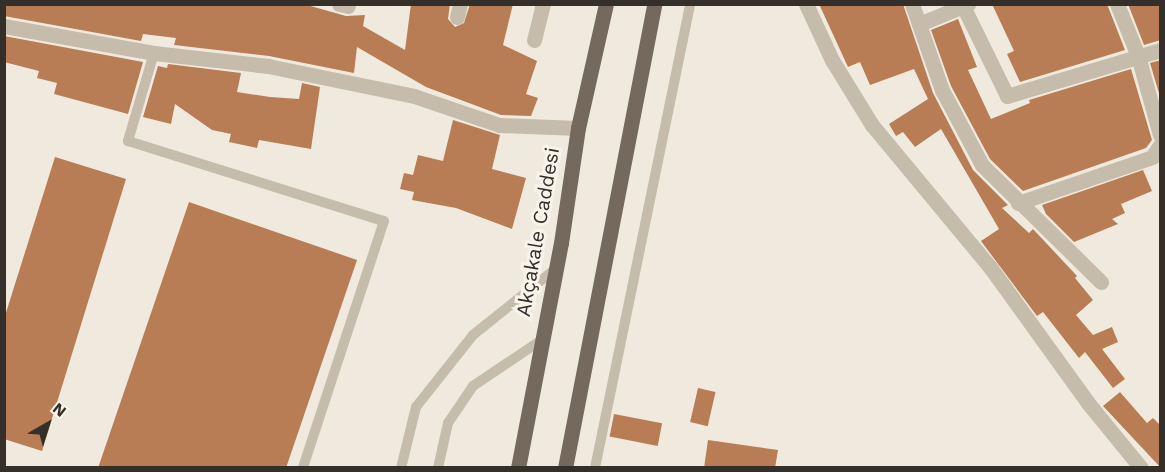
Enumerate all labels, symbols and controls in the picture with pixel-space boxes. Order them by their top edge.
street label: Akçakale Caddesi [511,146,565,318]
north arrow [18,394,78,454]
text: N [49,399,70,421]

